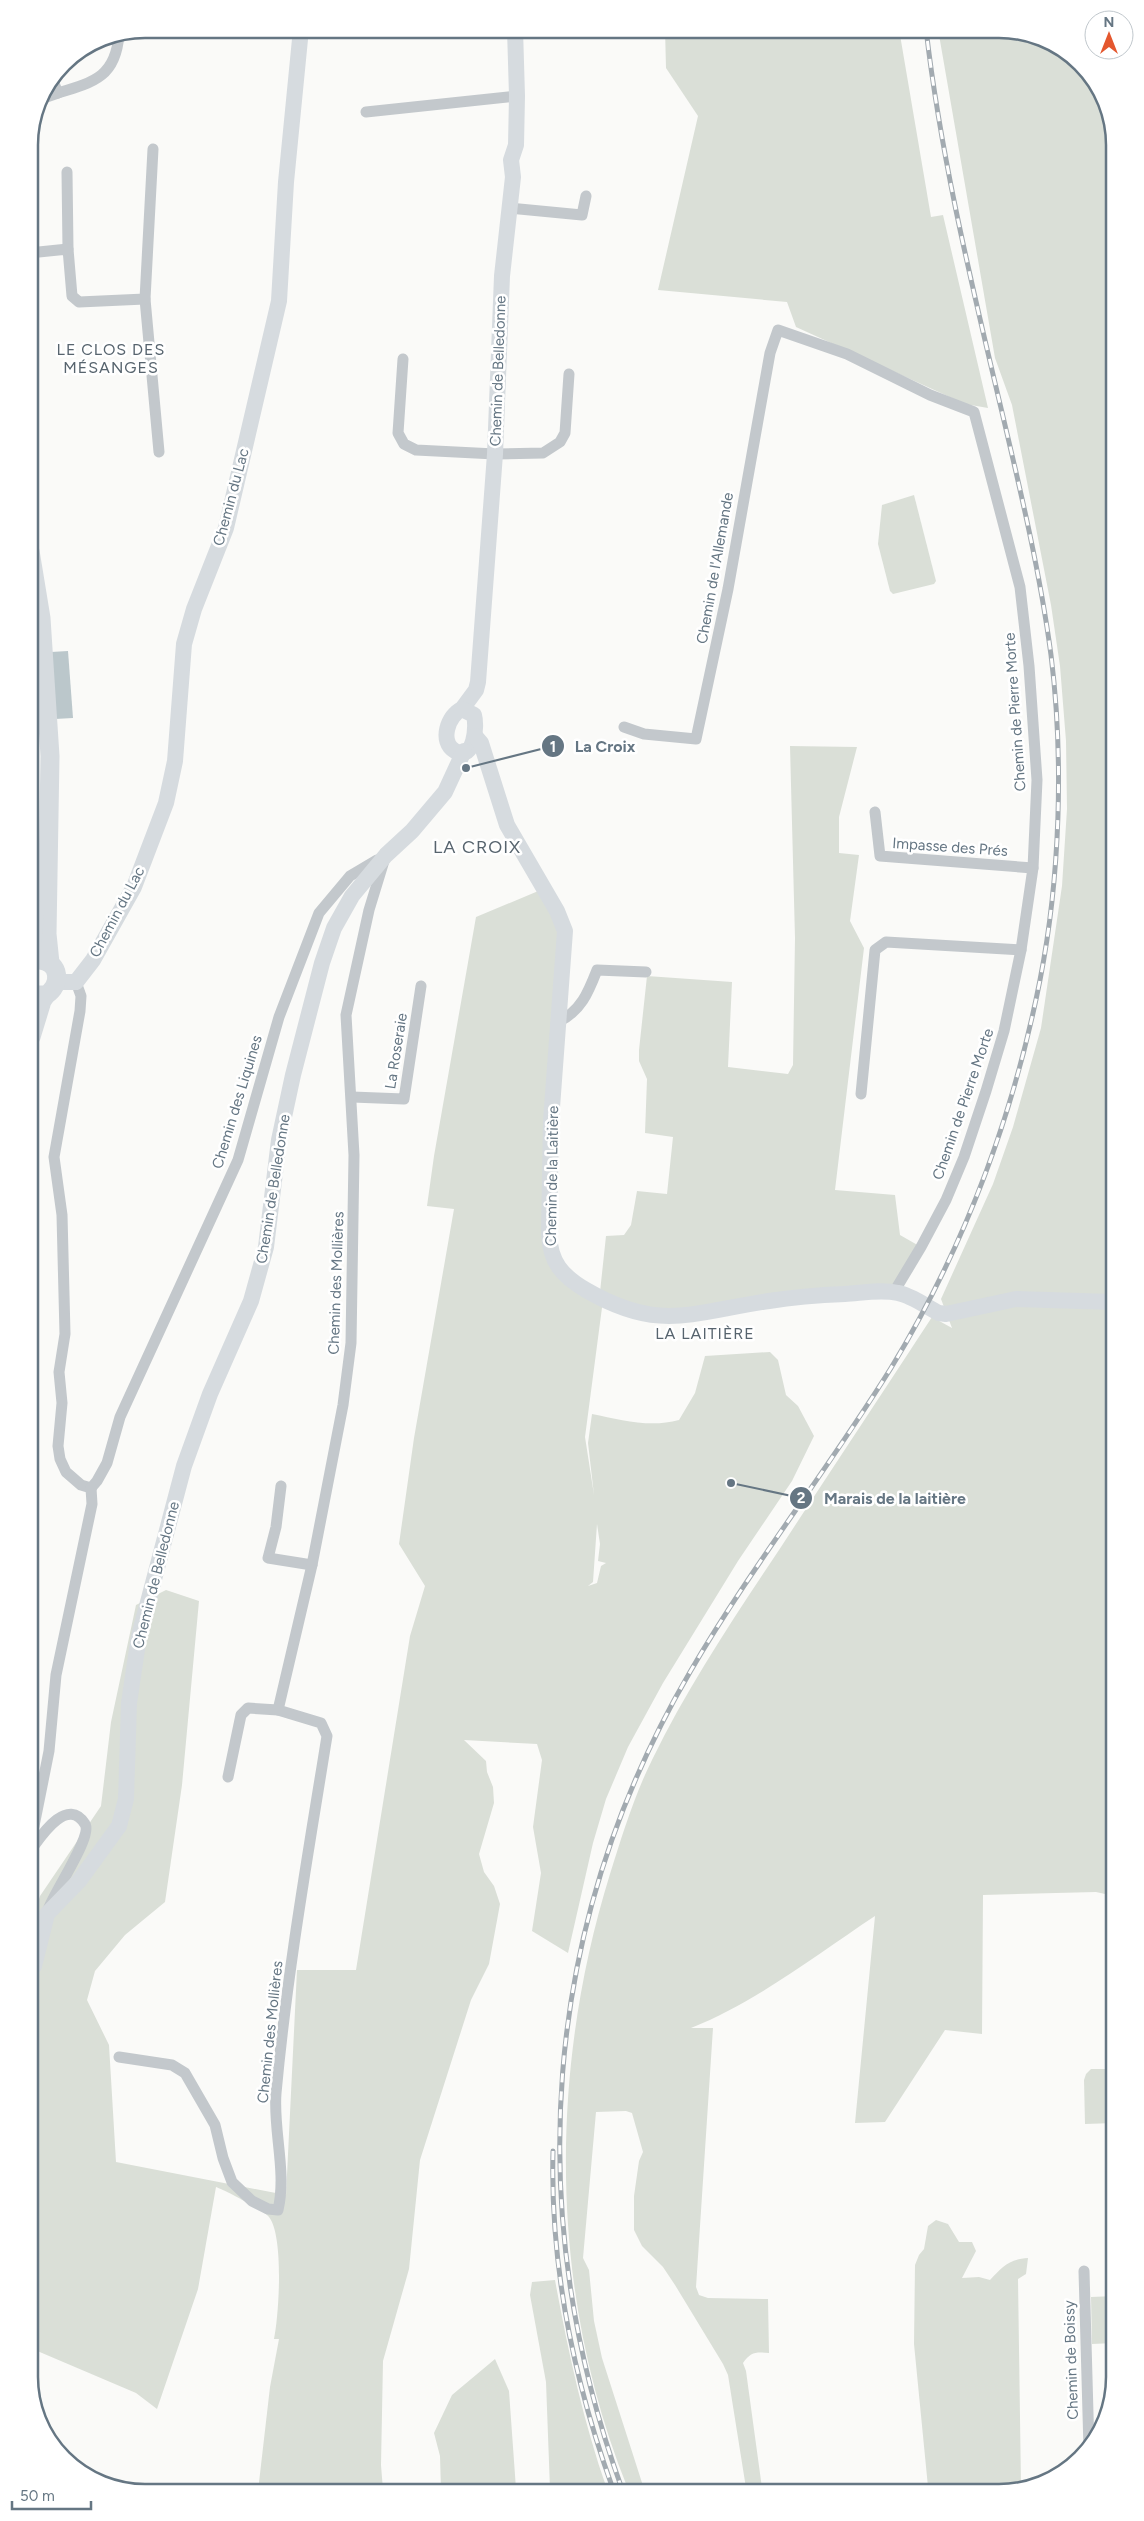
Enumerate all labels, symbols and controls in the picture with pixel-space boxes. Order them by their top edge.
north arrow [1084,10,1134,60]
text: N [1104,14,1114,31]
street label: Chemin de Belledonne [486,295,510,447]
district label: LE CLOS DES MÉSANGES [57,340,165,377]
street label: Chemin du Lac [209,446,253,548]
street label: Chemin de l'Allemande [693,491,737,645]
street label: Chemin de Pierre Morte [1000,632,1030,792]
callout: La Croix [540,731,646,762]
text: La Croix [575,737,636,756]
text: 1 [550,738,556,756]
street label: Impasse des Prés [892,834,1008,860]
district label: LA CROIX [433,836,521,858]
street label: Chemin du Lac [86,864,148,960]
street label: La Roseraie [381,1012,411,1090]
street label: Chemin de Pierre Morte [929,1026,997,1182]
street label: Chemin des Liquines [208,1033,266,1171]
street label: Chemin de la Laitière [542,1106,562,1246]
street label: Chemin de Belledonne [252,1113,294,1265]
street label: Chemin des Mollières [325,1211,347,1355]
district label: LA LAITIÈRE [655,1324,755,1343]
callout: Marais de la laitière [789,1482,976,1513]
text: 2 [797,1489,806,1507]
text: Marais de la laitière [824,1489,966,1508]
street label: Chemin de Belledonne [129,1500,183,1650]
street label: Chemin des Mollières [254,1960,286,2104]
street label: Chemin de Boissy [1060,2300,1082,2420]
scale bar [12,2478,91,2510]
text: 50 m [20,2487,55,2505]

